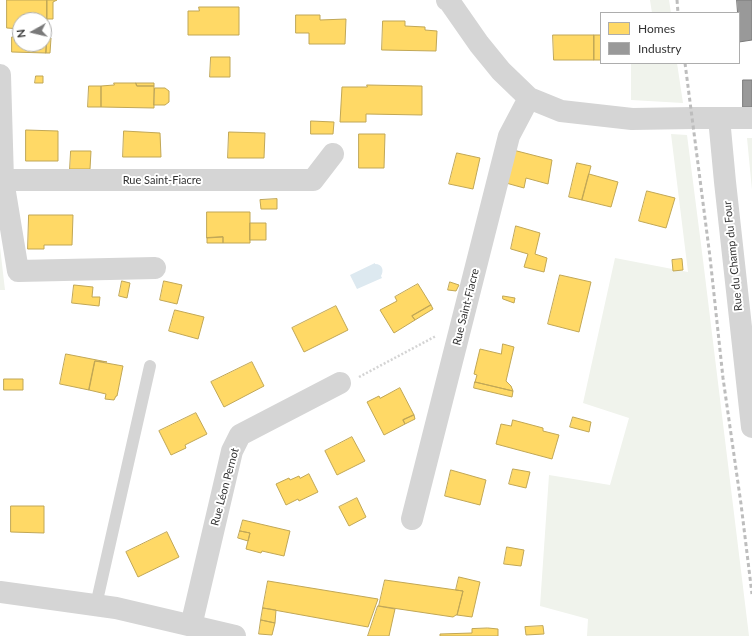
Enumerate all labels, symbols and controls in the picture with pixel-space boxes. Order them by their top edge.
north arrow [12,12,52,52]
legend [600,12,740,64]
text: Homes [638,21,675,36]
text: N [14,29,28,39]
text: Industry [638,41,681,56]
street label: Rue Saint-Fiacre [123,173,201,187]
street label: Rue du Champ du Four [721,200,745,312]
street label: Rue Saint-Fiacre [450,267,482,347]
street label: Rue Léon Pernot [208,447,242,527]

